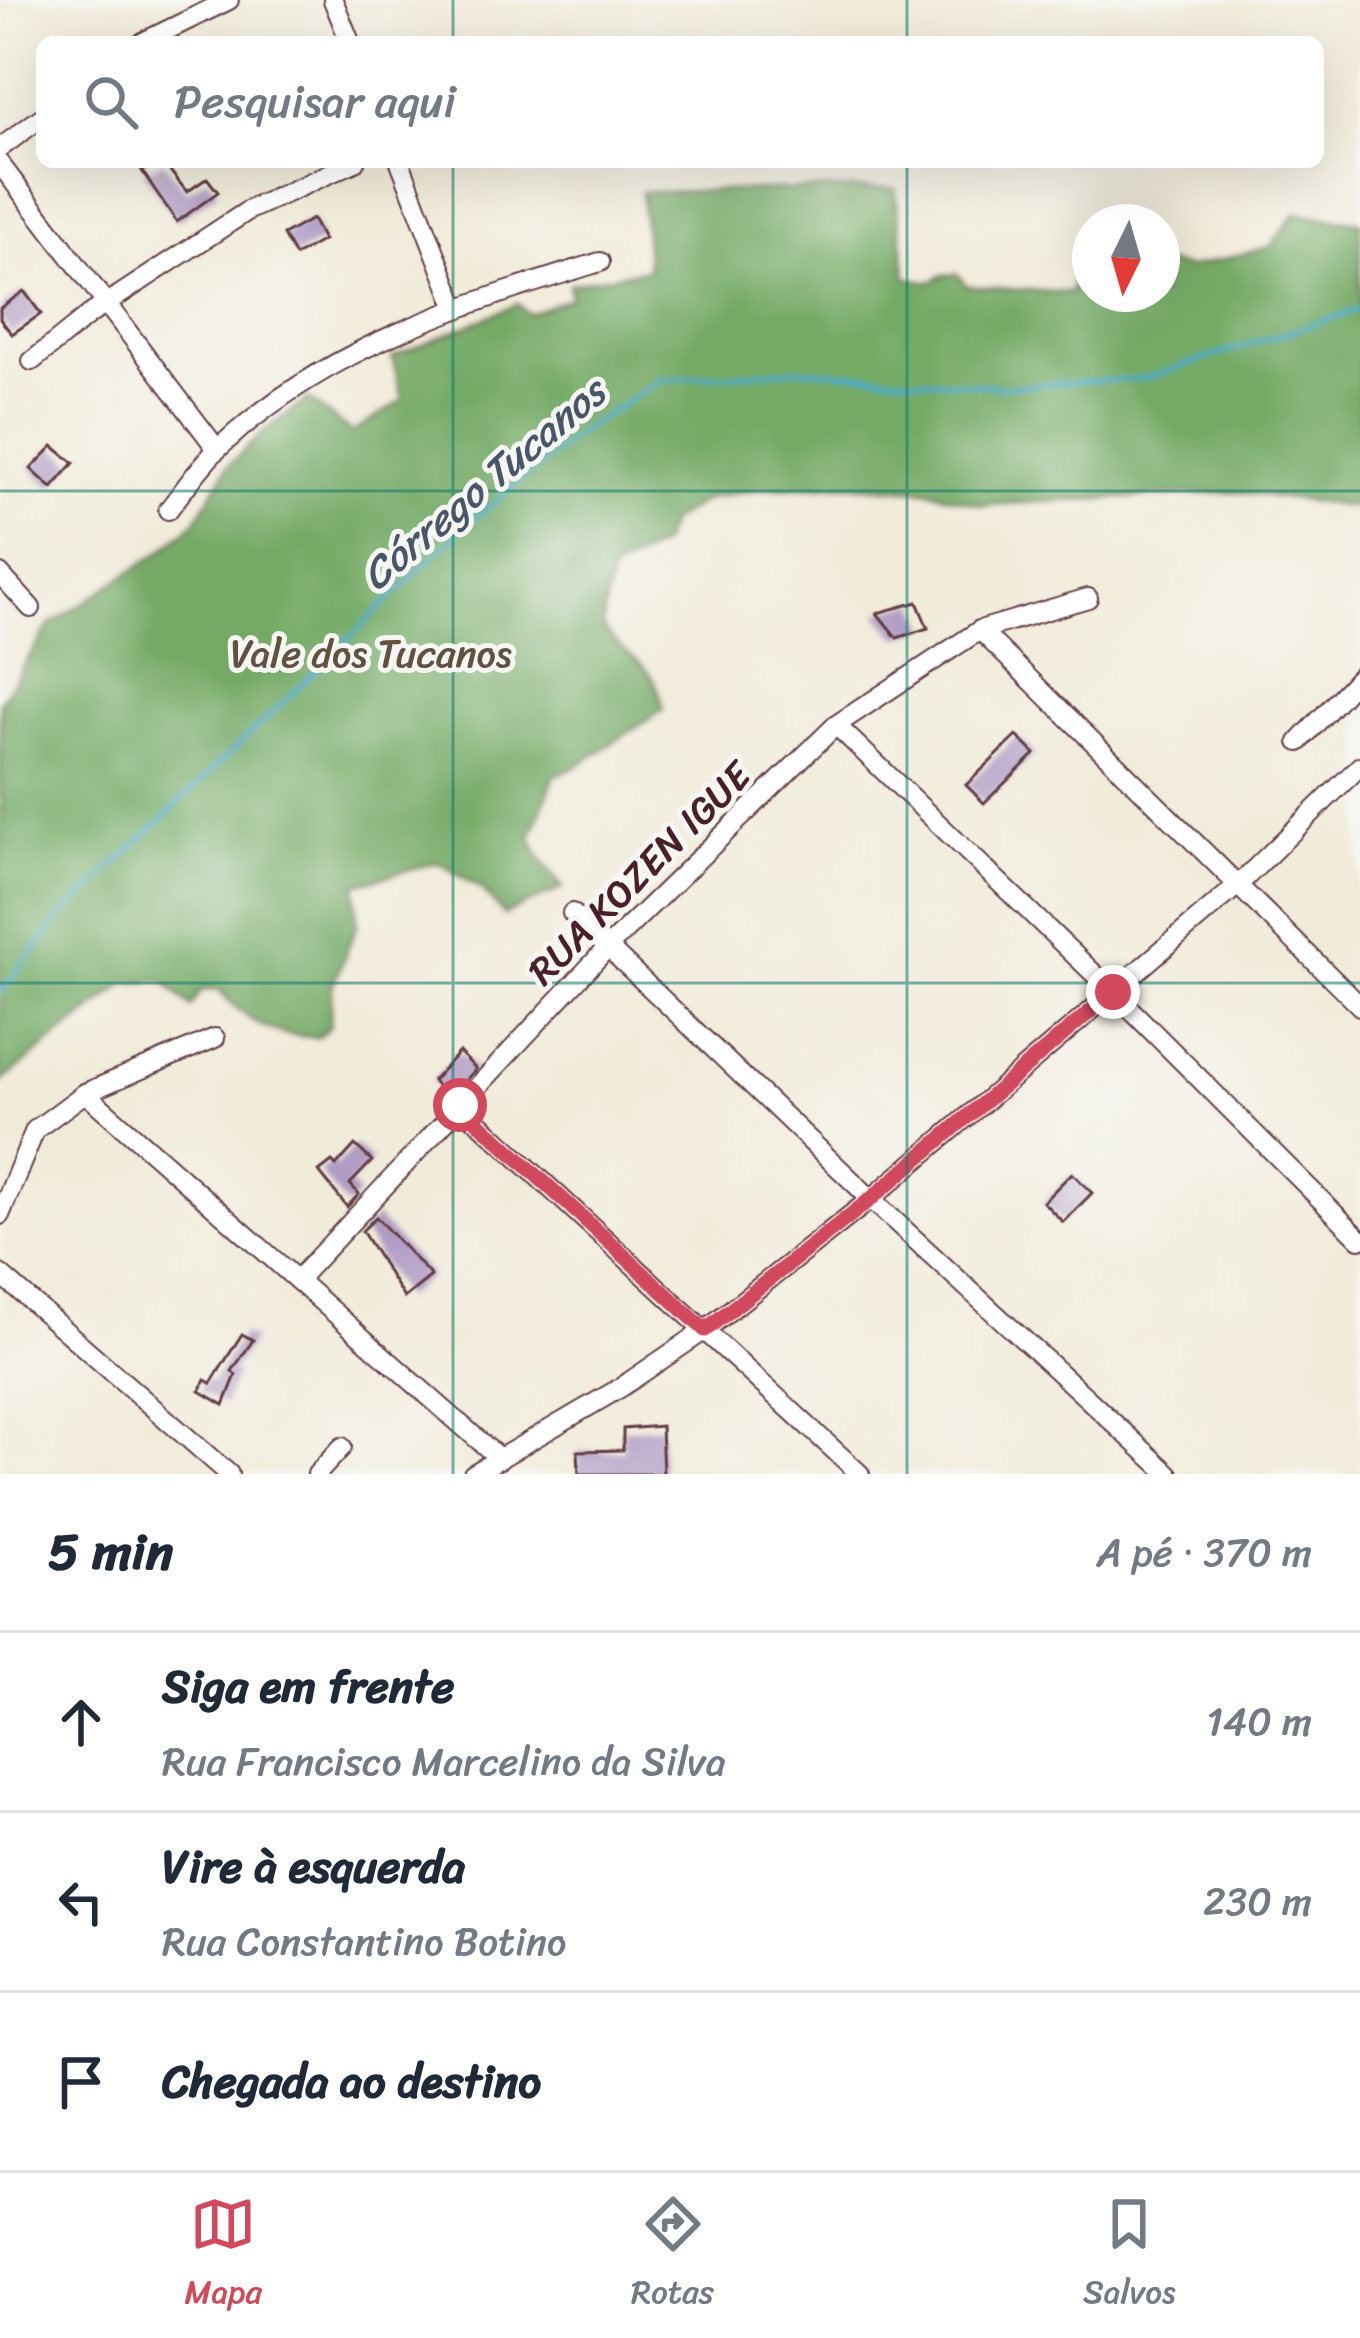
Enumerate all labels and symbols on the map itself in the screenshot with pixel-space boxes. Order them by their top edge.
north arrow [1072,204,1180,312]
water label: Córrego Tucanos [343,355,626,610]
park label: Vale dos Tucanos [230,619,512,688]
street label: RUA KOZEN IGUE [510,742,770,1002]
route end [1086,965,1140,1019]
route start [433,1078,487,1132]

